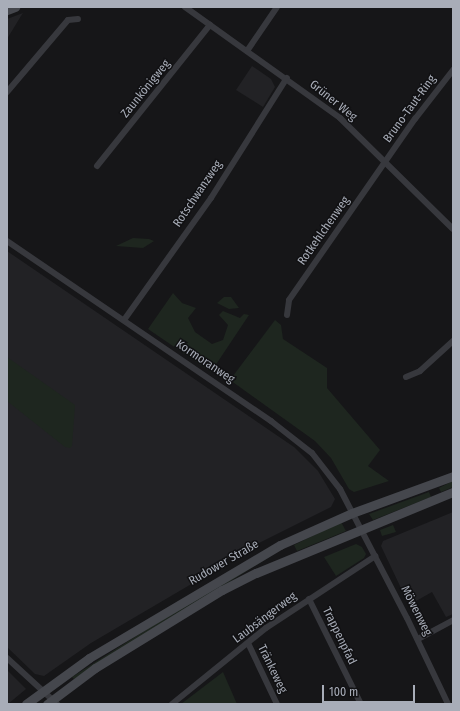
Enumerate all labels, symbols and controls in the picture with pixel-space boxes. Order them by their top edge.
street label: Zaunkönigweg [118,57,174,121]
street label: Bruno-Taut-Ring [381,72,439,146]
street label: Grüner Weg [306,77,360,125]
street label: Rotschwanzweg [170,158,226,230]
street label: Rotkehlchenweg [295,194,353,268]
street label: Kormoranweg [173,337,237,387]
street label: Rudower Straße [187,537,261,589]
street label: Möwenweg [397,584,435,638]
street label: Laubsängerweg [230,589,300,647]
street label: Trappenpfad [319,605,359,667]
street label: Tränkeweg [254,642,290,696]
scale bar [324,677,417,703]
text: 100 m [329,685,358,699]

